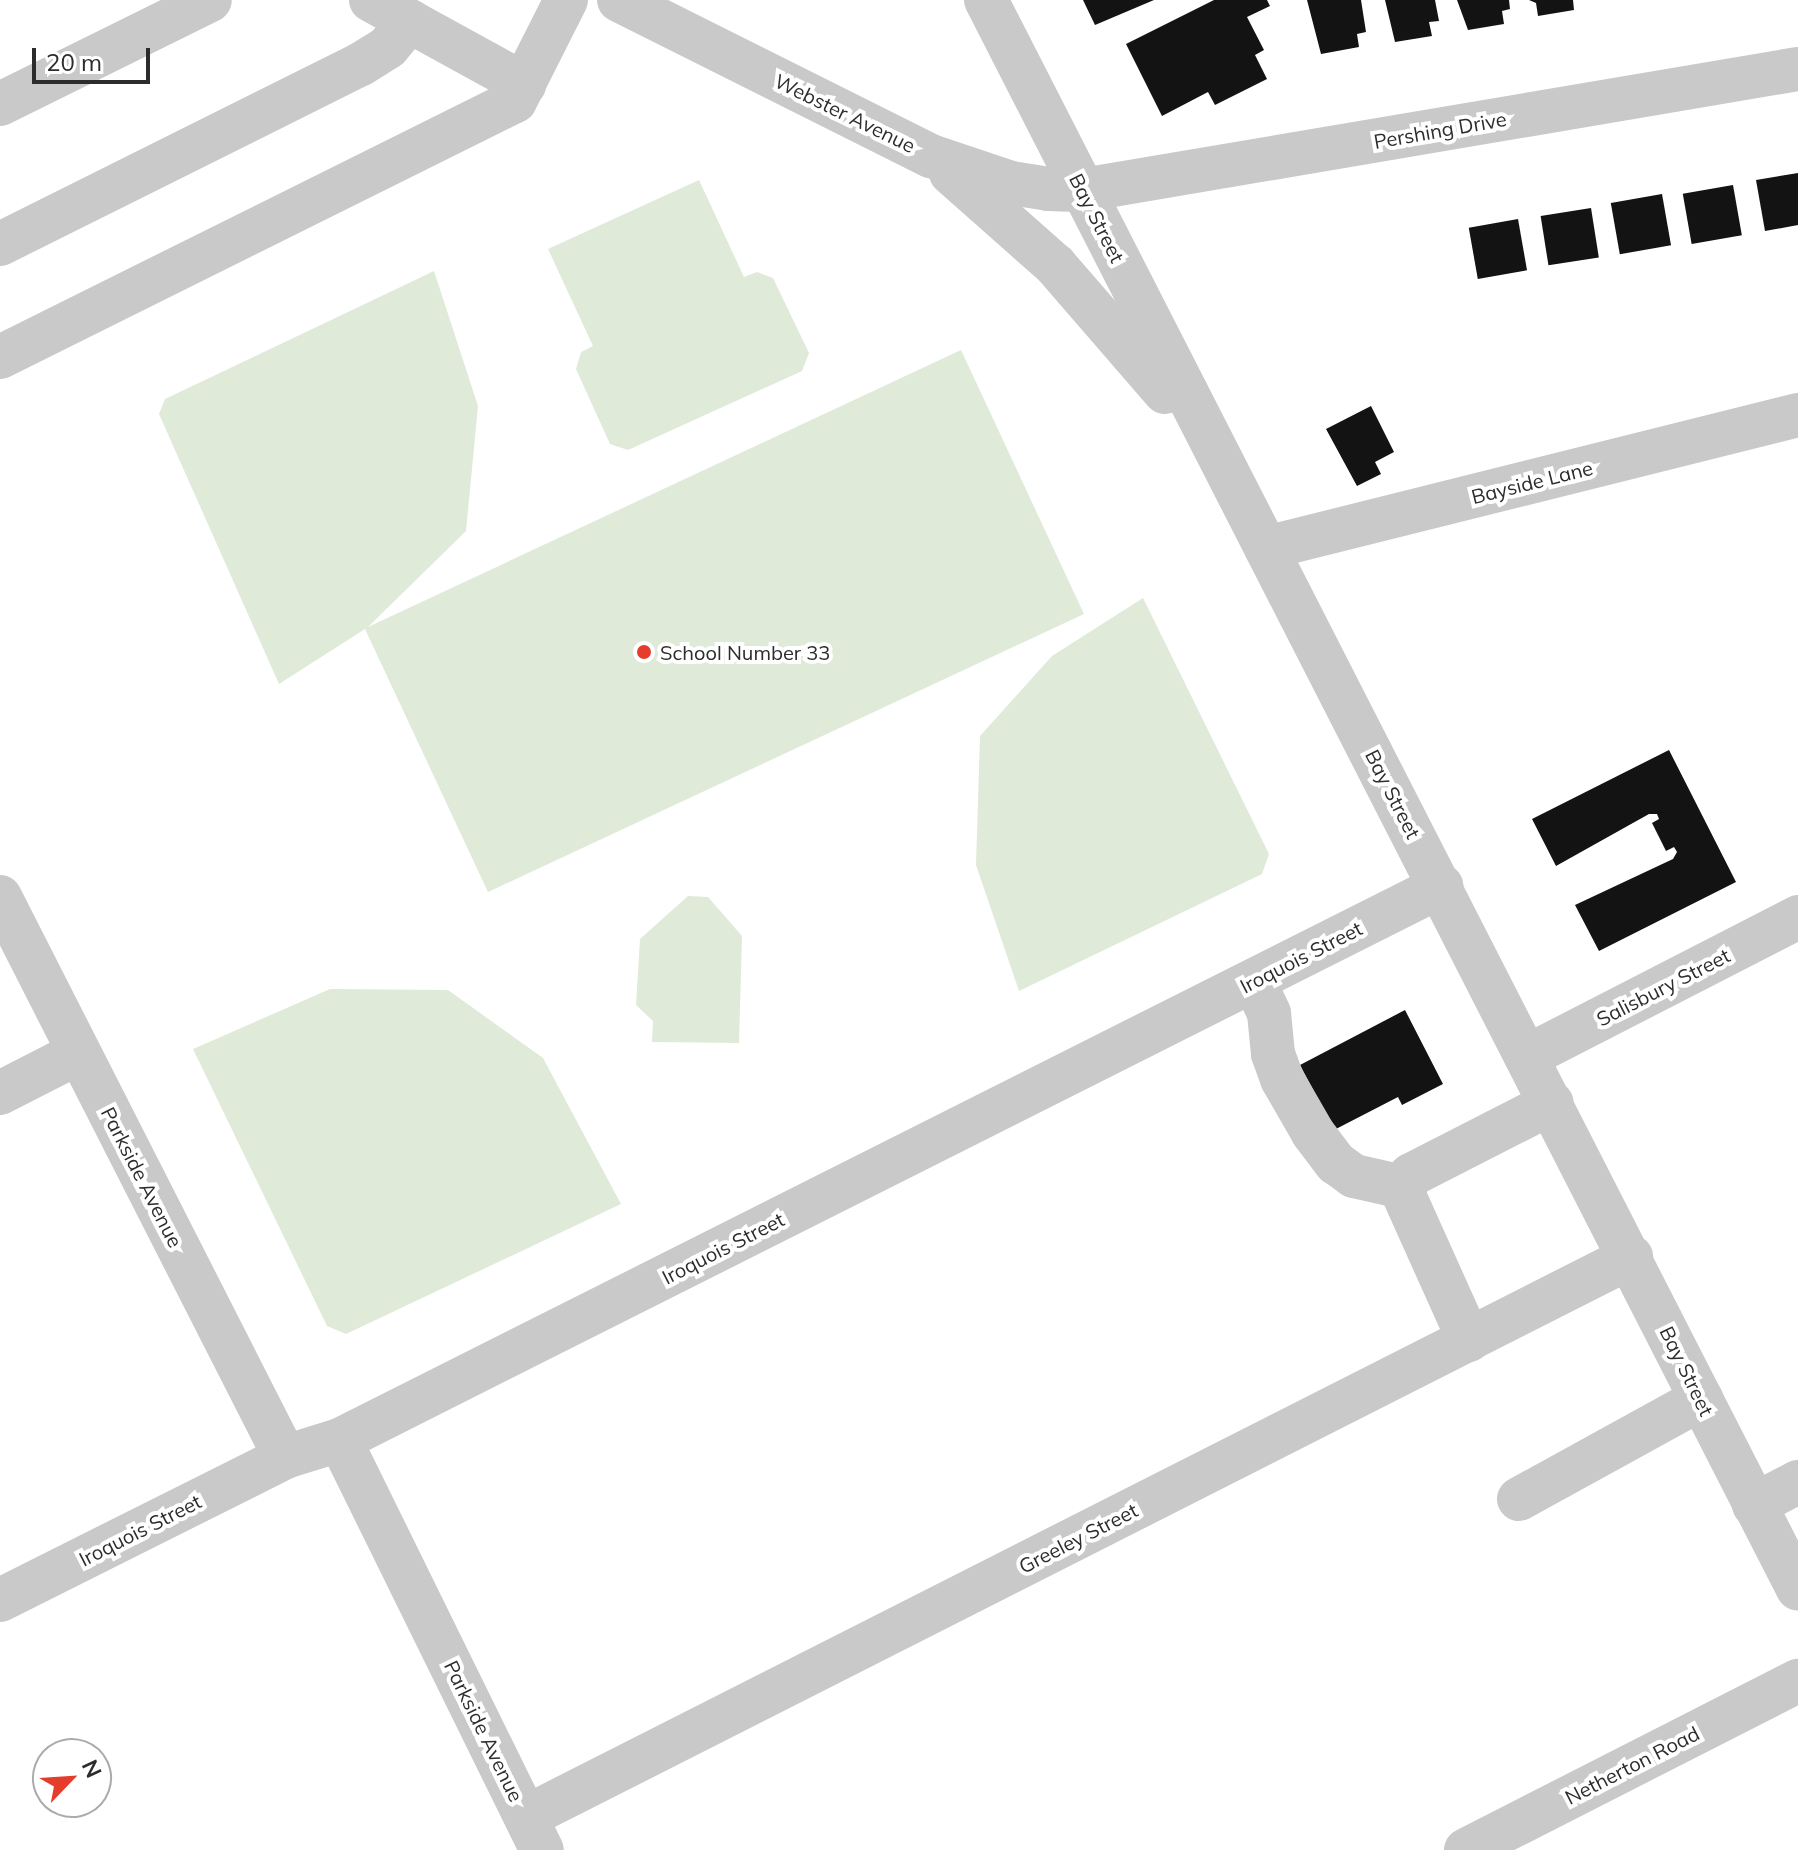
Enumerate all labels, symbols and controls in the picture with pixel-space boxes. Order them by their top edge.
scale bar [36,32,154,82]
text: 20 m [46,47,102,77]
street label: Webster Avenue [771,69,919,157]
street label: Pershing Drive [1372,107,1508,153]
street label: Bay Street [1064,169,1130,267]
street label: Bayside Lane [1469,455,1595,509]
place label: School Number 33 [660,640,830,664]
marker: School Number 33 [635,643,653,661]
street label: Bay Street [1360,745,1426,843]
street label: Iroquois Street [1236,916,1366,998]
street label: Salisbury Street [1592,943,1734,1031]
street label: Parkside Avenue [96,1103,188,1251]
street label: Iroquois Street [658,1207,788,1289]
street label: Bay Street [1655,1322,1719,1420]
street label: Iroquois Street [75,1489,205,1571]
street label: Greeley Street [1015,1498,1141,1578]
street label: Parkside Avenue [439,1656,529,1806]
street label: Netherton Road [1561,1721,1703,1809]
north arrow [32,1738,112,1818]
text: N [76,1755,108,1782]

